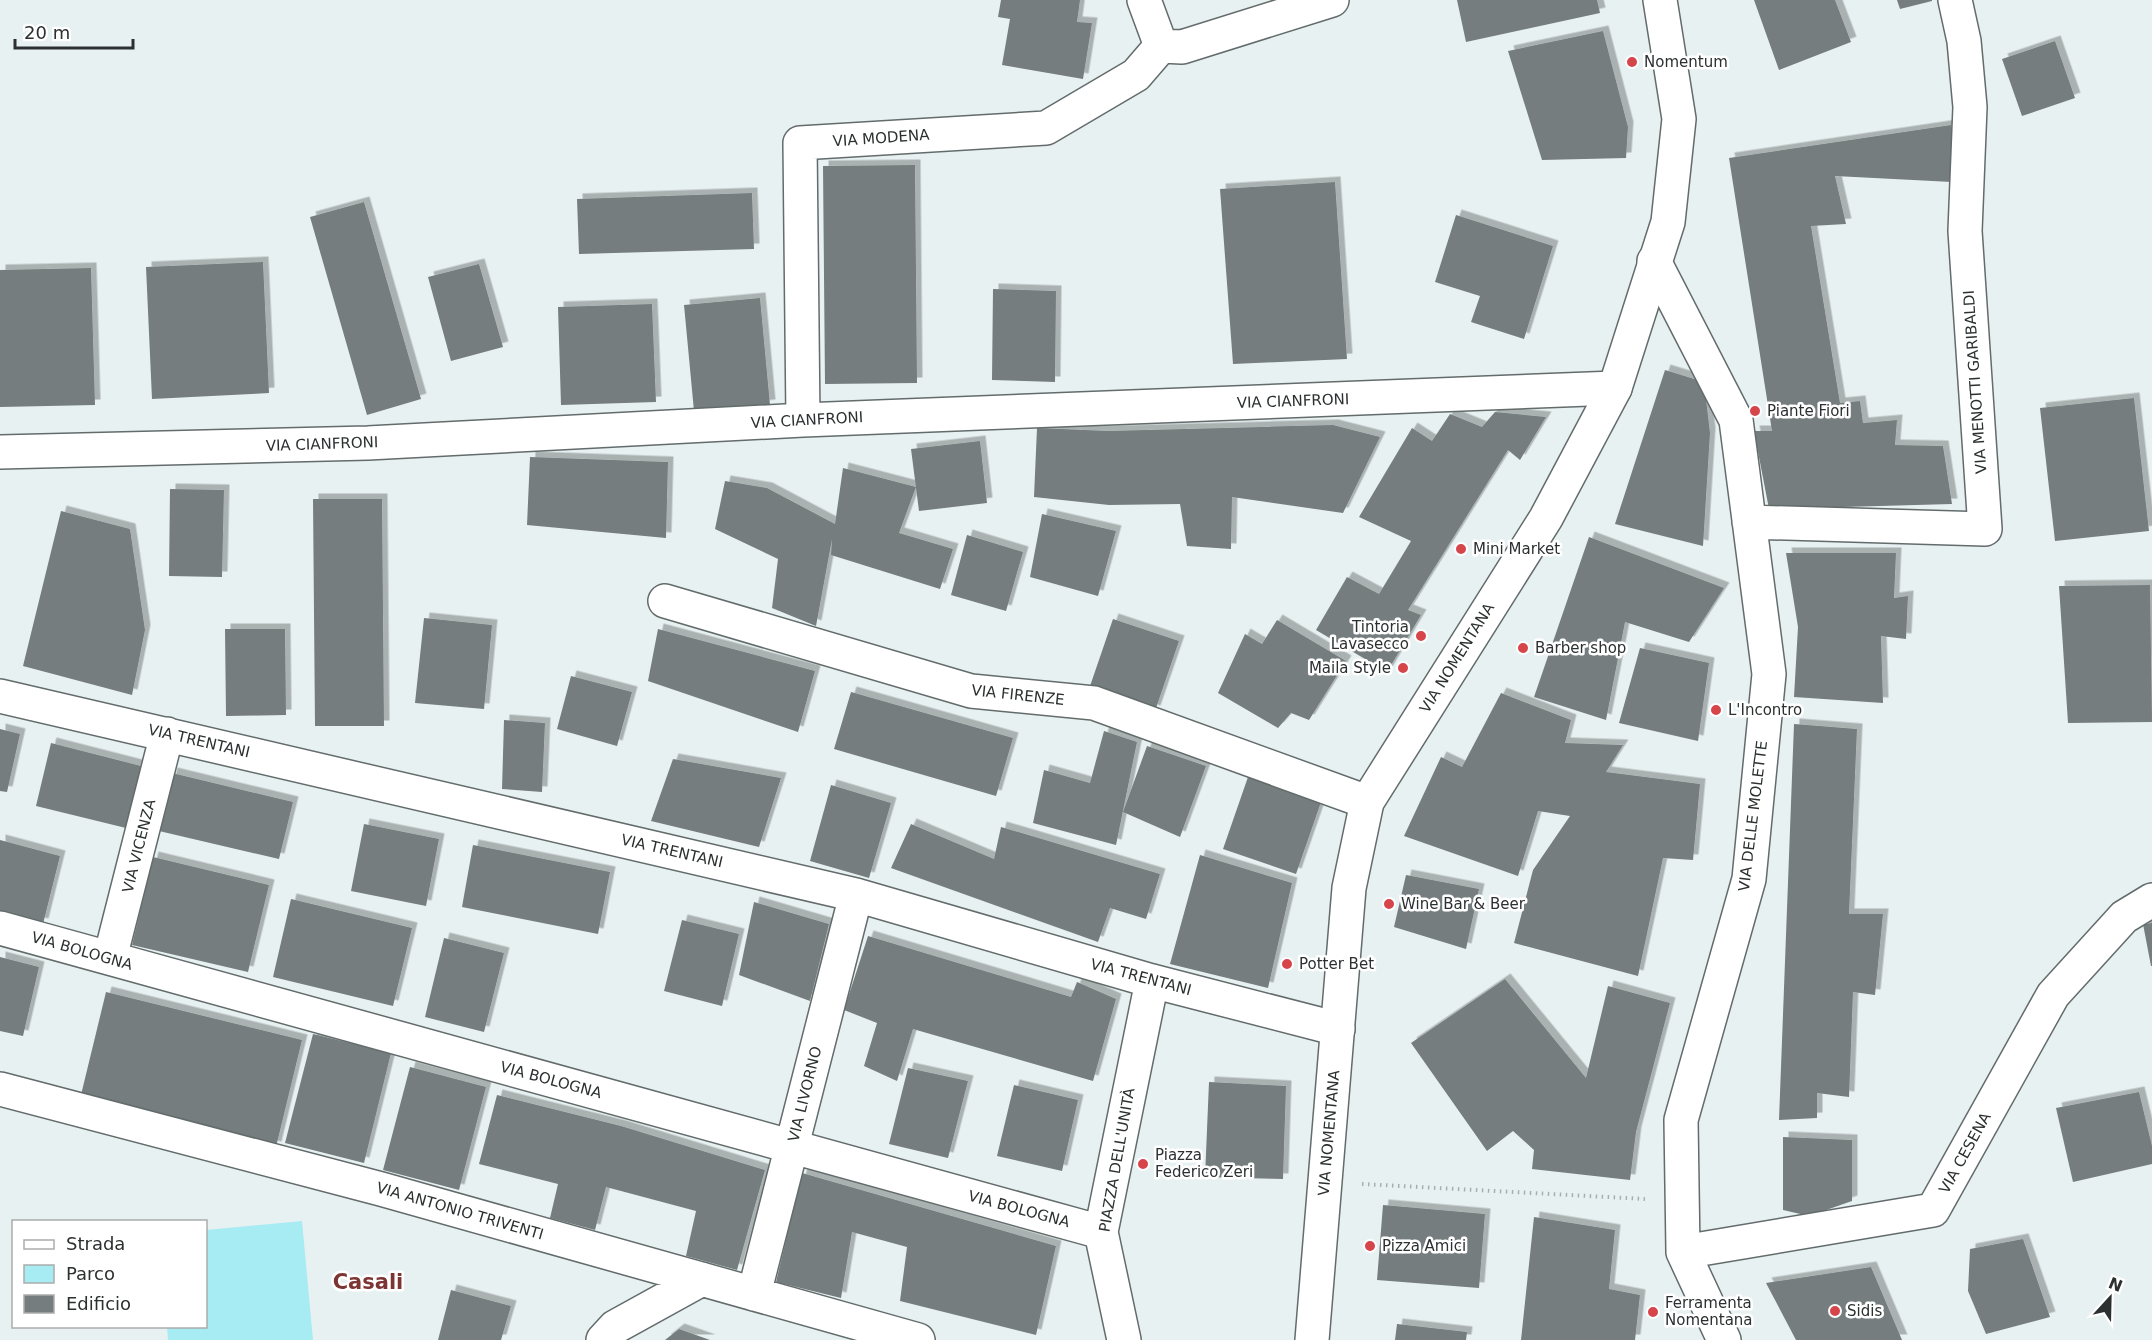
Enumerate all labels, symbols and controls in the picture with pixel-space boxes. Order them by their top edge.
scale bar [15,12,134,50]
text: 20 m [24,22,70,43]
place label: Nomentum [1644,53,1728,71]
marker: Nomentum [1625,55,1639,69]
street label: VIA MODENA [832,126,931,150]
street label: VIA MENOTTI GARIBALDI [1960,290,1990,474]
street label: VIA CIANFRONI [1236,390,1350,412]
place label: Piante Fiori [1767,402,1850,420]
marker: Piante Fiori [1748,404,1762,418]
street label: VIA CIANFRONI [750,408,864,432]
street label: VIA CIANFRONI [265,433,379,455]
place label: Mini Market [1473,540,1560,558]
marker: Mini Market [1454,542,1468,556]
street label: VIA NOMENTANA [1416,599,1498,716]
place label: Tintoria Lavasecco [1331,618,1409,653]
marker: Tintoria Lavasecco [1414,629,1428,643]
place label: Barber shop [1535,639,1626,657]
marker: Barber shop [1516,641,1530,655]
place label: Maila Style [1309,659,1391,677]
marker: Maila Style [1396,661,1410,675]
street label: VIA FIRENZE [970,681,1066,709]
place label: L'Incontro [1728,701,1802,719]
marker: L'Incontro [1709,703,1723,717]
street label: VIA TRENTANI [146,721,252,761]
street label: VIA DELLE MOLETTE [1735,740,1771,892]
street label: VIA VICENZA [119,796,160,895]
street label: VIA TRENTANI [619,831,725,871]
place label: Wine Bar & Beer [1401,895,1526,913]
marker: Wine Bar & Beer [1382,897,1396,911]
street label: VIA BOLOGNA [29,928,135,974]
street label: VIA TRENTANI [1088,955,1194,999]
place label: Potter Bet [1299,955,1374,973]
marker: Potter Bet [1280,957,1294,971]
street label: VIA LIVORNO [784,1044,826,1144]
street label: VIA BOLOGNA [498,1058,604,1102]
street label: VIA NOMENTANA [1315,1069,1344,1197]
street label: PIAZZA DELL'UNITÀ [1094,1086,1139,1233]
street label: VIA CESENA [1935,1109,1995,1197]
place label: Piazza Federico Zeri [1155,1146,1253,1181]
marker: Piazza Federico Zeri [1136,1157,1150,1171]
street label: VIA ANTONIO TRIVENTI [374,1179,546,1243]
street label: VIA BOLOGNA [966,1187,1072,1231]
legend [12,1220,207,1328]
text: Strada [66,1233,125,1254]
place label: Pizza Amici [1382,1237,1466,1255]
marker: Pizza Amici [1363,1239,1377,1253]
text: Parco [66,1263,115,1284]
north arrow [2080,1268,2140,1328]
district label: Casali [333,1270,403,1294]
text: N [2106,1273,2125,1296]
text: Edificio [66,1293,131,1314]
place label: Ferramenta Nomentana [1665,1294,1753,1329]
place label: Sidis [1847,1302,1882,1320]
marker: Sidis [1828,1304,1842,1318]
marker: Ferramenta Nomentana [1646,1305,1660,1319]

